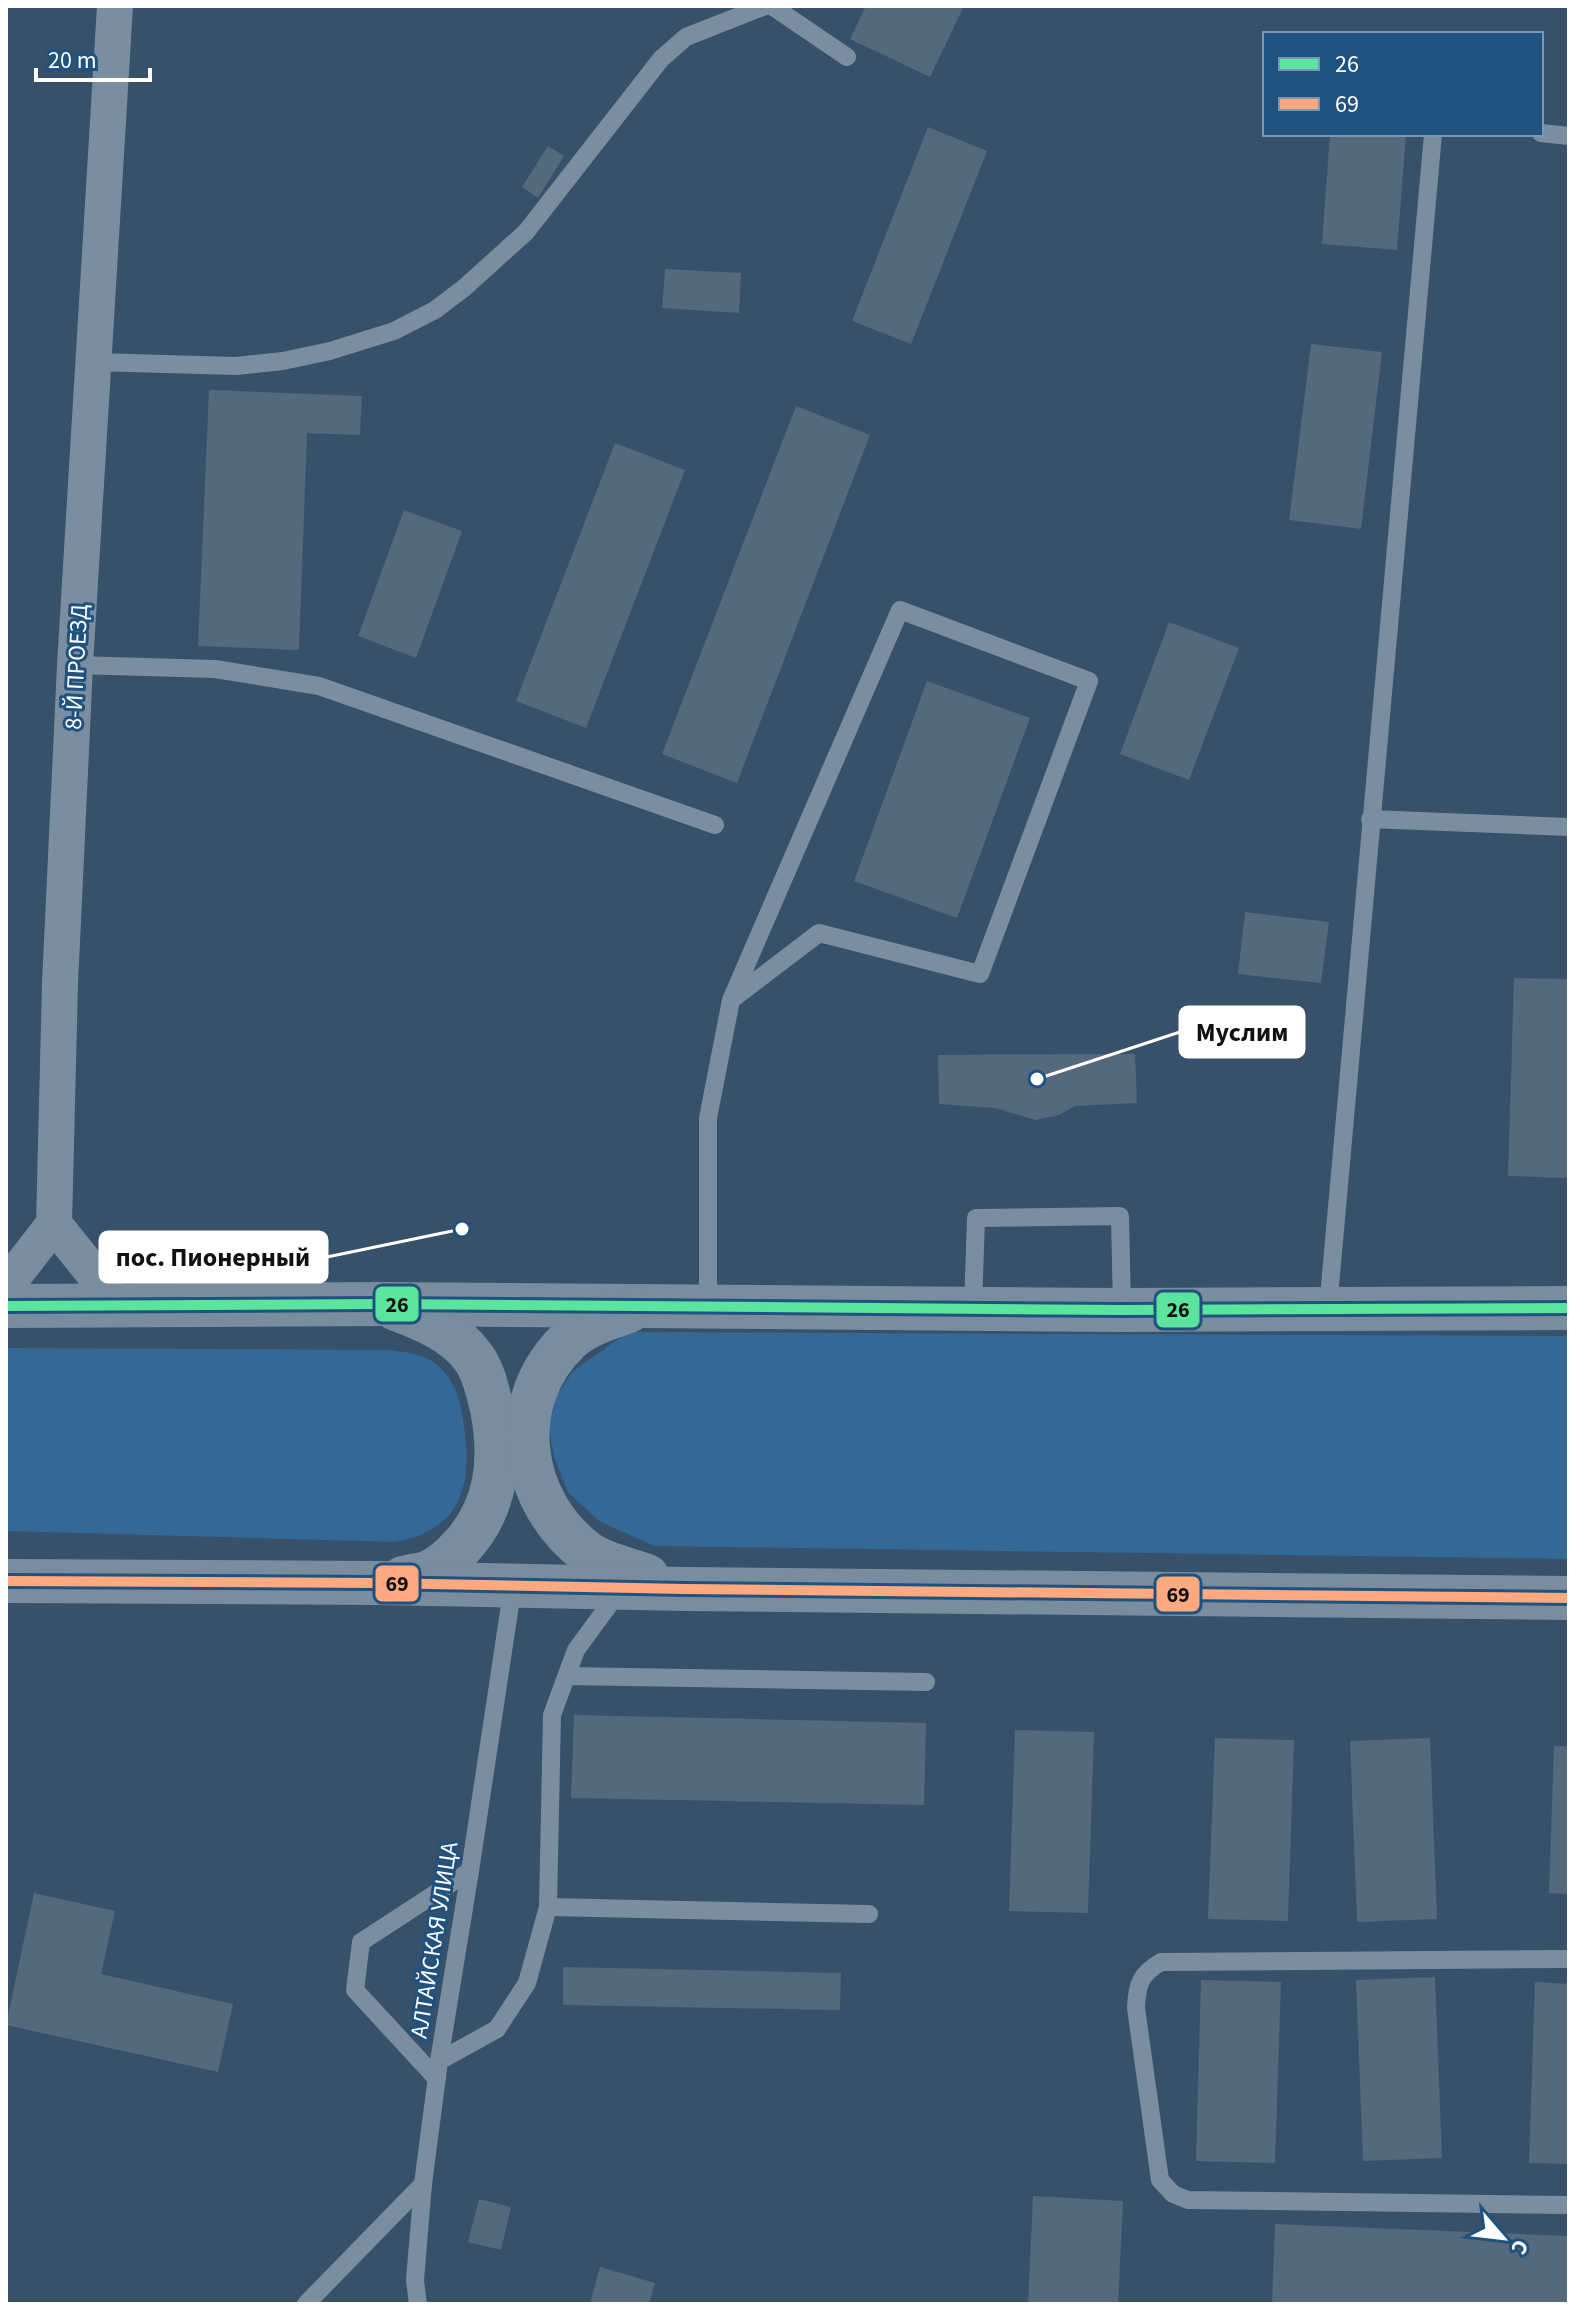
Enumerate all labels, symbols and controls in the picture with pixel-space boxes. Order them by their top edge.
scale bar [36,32,150,82]
legend [1263,32,1543,136]
text: 20 m [48,43,97,78]
text: 26 [1335,47,1359,82]
text: 69 [1335,87,1359,122]
street label: 8-Й ПРОЕЗД [56,603,97,731]
callout: Муслим [1180,1007,1304,1057]
text: Муслим [1196,1014,1288,1051]
callout: пос. Пионерный [100,1232,327,1282]
text: пос. Пионерный [116,1239,310,1276]
line badge: 26 [374,1285,420,1323]
text: 26 [385,1289,409,1321]
line badge: 26 [1155,1291,1201,1329]
text: 26 [1166,1294,1190,1326]
line badge: 69 [374,1564,420,1603]
text: 69 [385,1568,409,1600]
line badge: 69 [1155,1575,1201,1613]
text: 69 [1166,1579,1190,1611]
street label: АЛТАЙСКАЯ УЛИЦА [402,1839,467,2041]
north arrow [1463,2198,1543,2278]
text: С [1503,2234,1537,2260]

